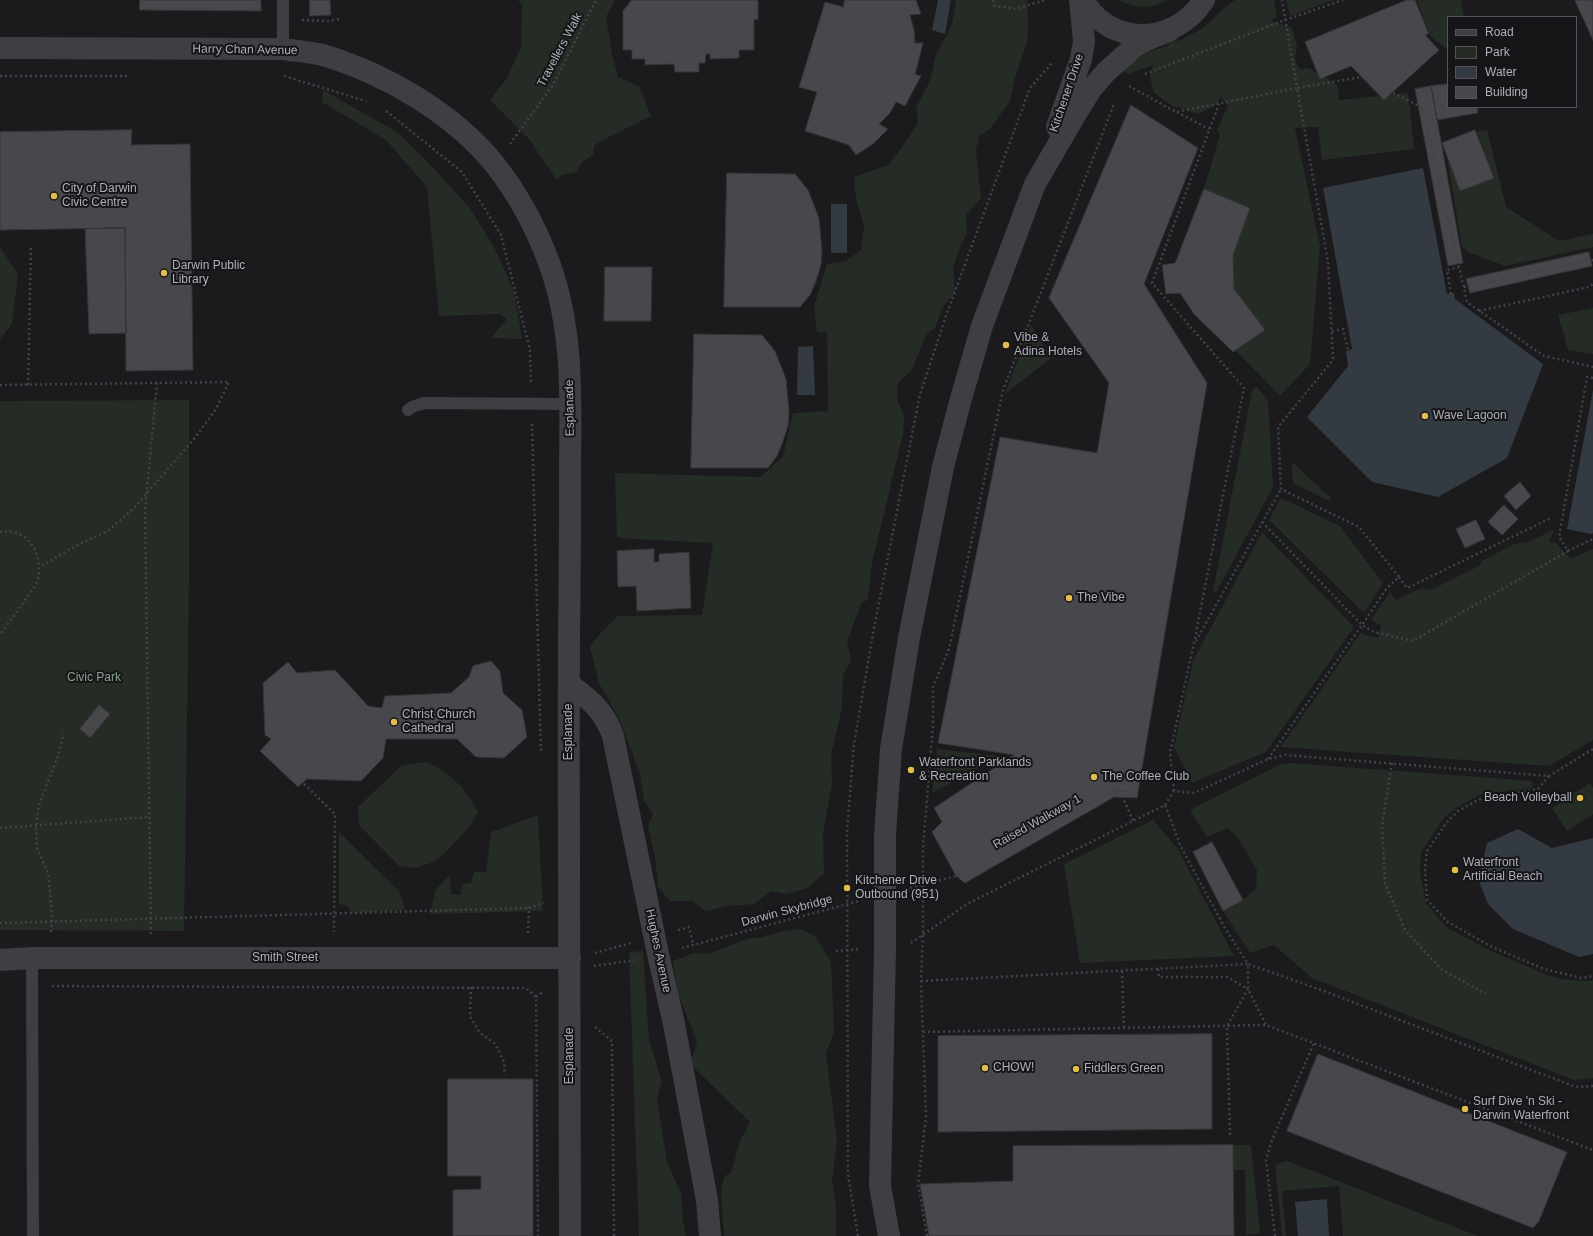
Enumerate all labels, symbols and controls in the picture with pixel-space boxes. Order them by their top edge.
street label: Travellers Walk [534,11,586,89]
legend [1447,16,1577,108]
text: Road [1485,25,1514,39]
street label: Harry Chan Avenue [192,42,298,58]
text: Park [1485,45,1510,59]
street label: Kitchener Drive [1047,52,1087,134]
text: Water [1485,65,1517,79]
text: Building [1485,85,1528,99]
place label: City of Darwin Civic Centre [62,182,137,210]
marker: City of Darwin Civic Centre [49,191,59,201]
place label: Darwin Public Library [172,259,245,287]
marker: Darwin Public Library [159,268,169,278]
place label: Vibe & Adina Hotels [1014,331,1082,359]
marker: Vibe & Adina Hotels [1001,340,1011,350]
street label: Esplanade [562,380,578,436]
place label: Wave Lagoon [1433,409,1507,423]
marker: Wave Lagoon [1420,411,1430,421]
place label: The Vibe [1077,591,1125,605]
marker: The Vibe [1064,593,1074,603]
park label: Civic Park [67,671,121,685]
street label: Esplanade [562,704,576,760]
place label: Christ Church Cathedral [402,708,475,736]
marker: Christ Church Cathedral [389,717,399,727]
place label: Waterfront Parklands & Recreation [919,756,1031,784]
marker: Waterfront Parklands & Recreation [906,765,916,775]
place label: The Coffee Club [1102,770,1189,784]
marker: The Coffee Club [1089,772,1099,782]
place label: Beach Volleyball [1484,791,1572,805]
street label: Raised Walkway 1 [991,792,1083,852]
marker: Beach Volleyball [1575,793,1585,803]
place label: Waterfront Artificial Beach [1463,856,1542,884]
marker: Waterfront Artificial Beach [1450,865,1460,875]
place label: Kitchener Drive Outbound (951) [855,874,939,902]
marker: Kitchener Drive Outbound (951) [842,883,852,893]
street label: Darwin Skybridge [740,892,834,930]
street label: Hughes Avenue [642,908,674,994]
street label: Smith Street [252,951,318,965]
street label: Esplanade [563,1028,577,1084]
place label: CHOW! [993,1061,1034,1075]
place label: Fiddlers Green [1084,1062,1163,1076]
marker: CHOW! [980,1063,990,1073]
marker: Fiddlers Green [1071,1064,1081,1074]
place label: Surf Dive 'n Ski - Darwin Waterfront [1473,1095,1569,1123]
marker: Surf Dive 'n Ski - Darwin Waterfront [1460,1104,1470,1114]

